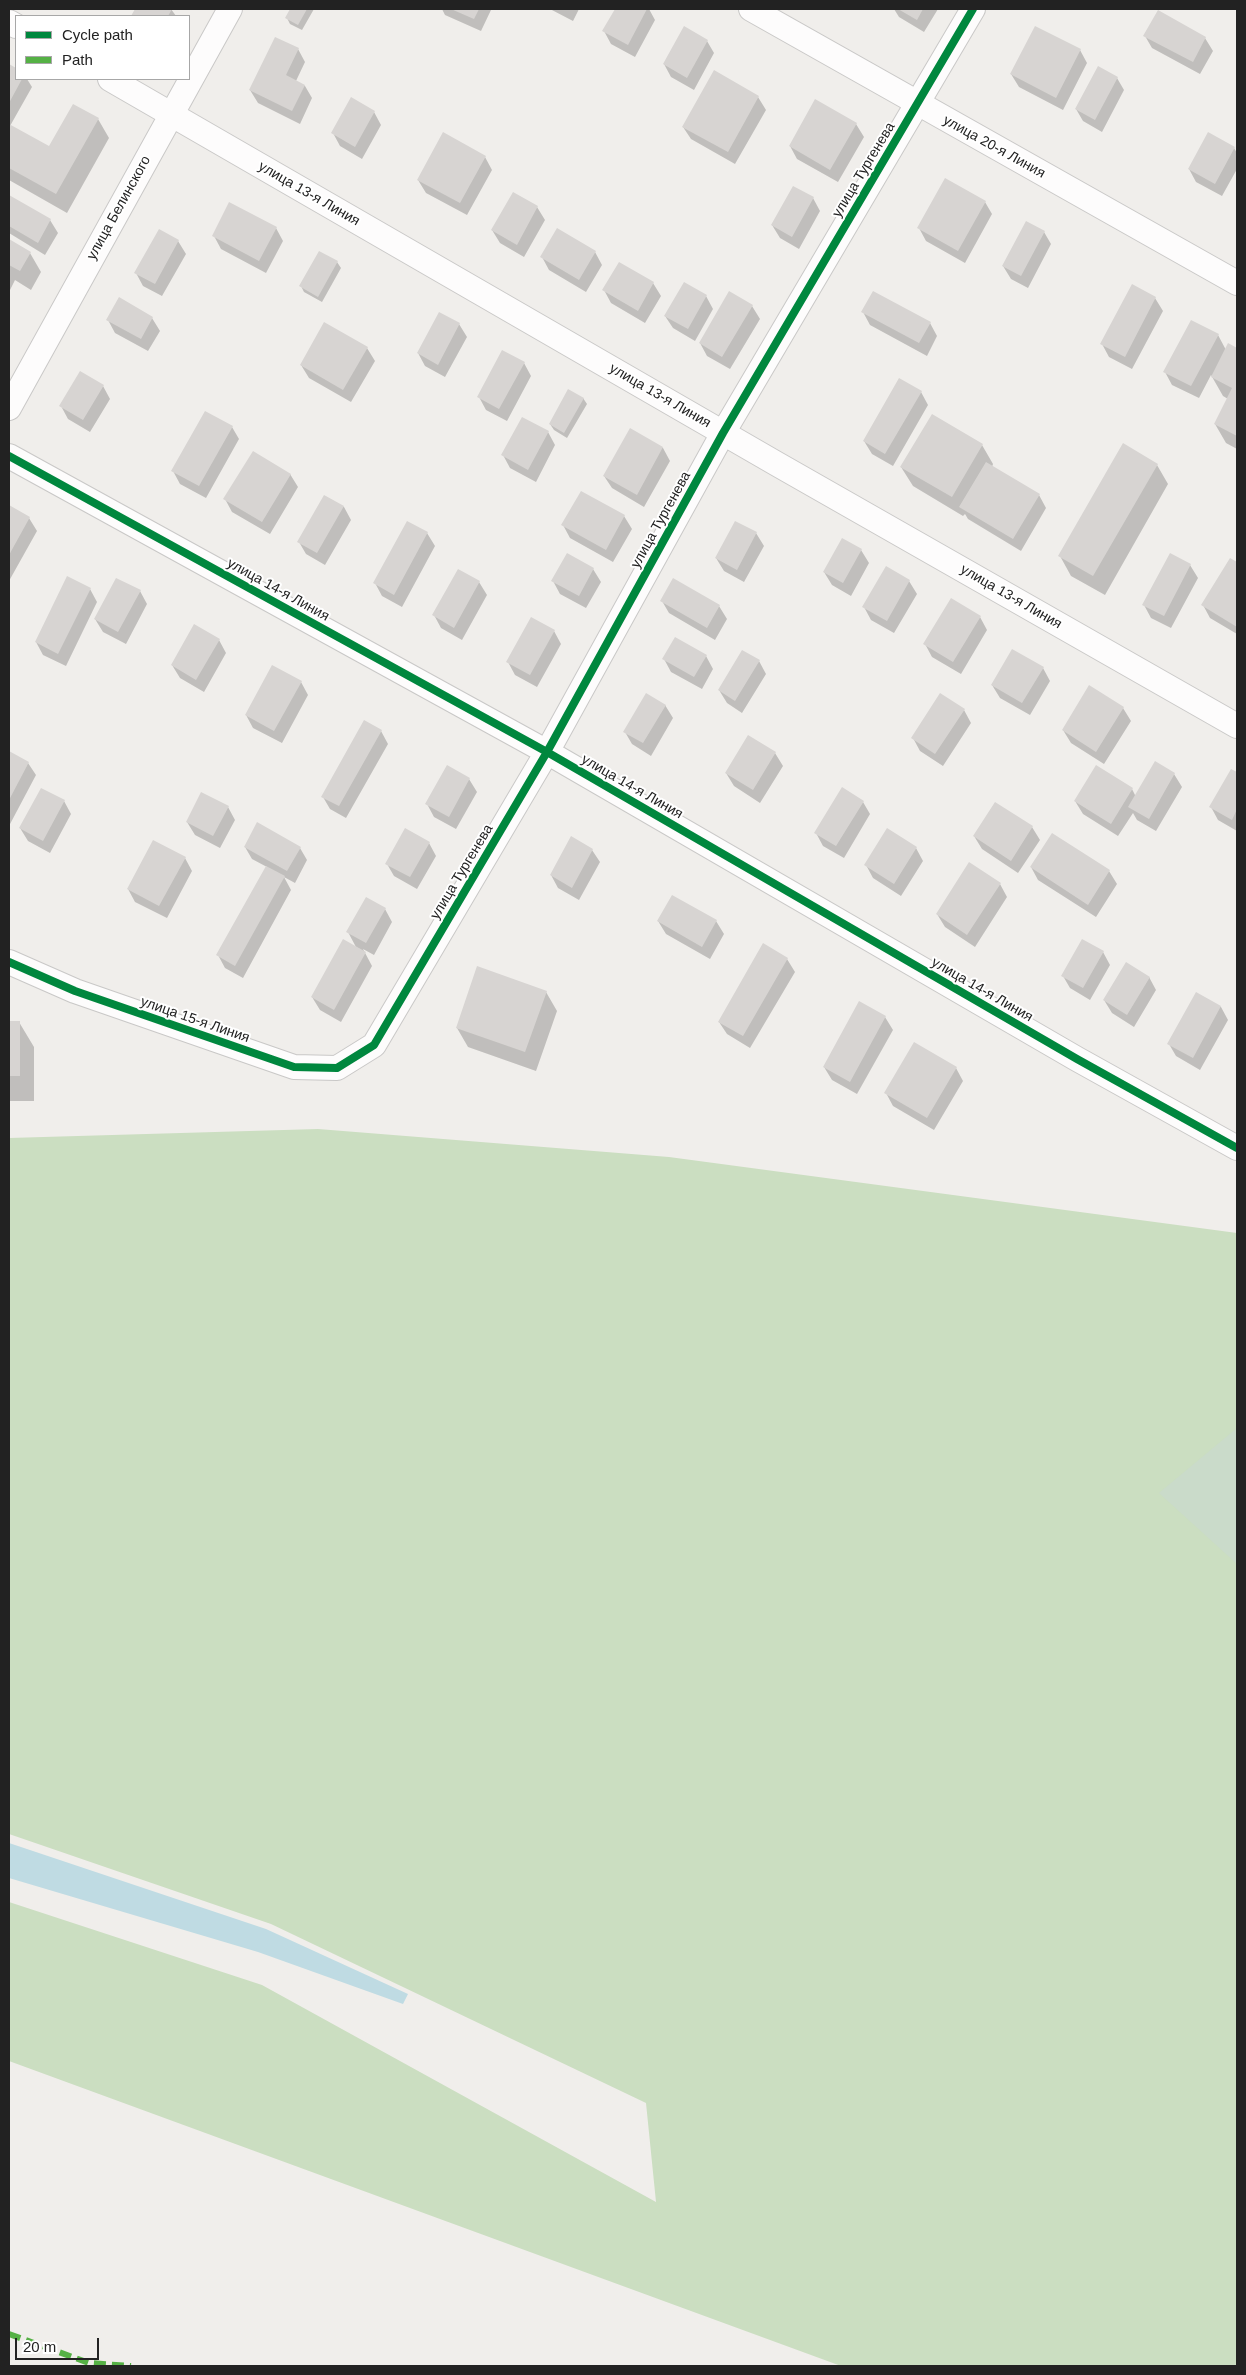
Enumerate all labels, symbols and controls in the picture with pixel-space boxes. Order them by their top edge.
legend [15,15,190,80]
text: Cycle path [62,26,133,43]
text: Path [62,51,93,68]
street label: улица 20-я Линия [940,112,1048,182]
street label: улица Тургенева [829,119,899,221]
street label: улица Белинского [83,153,155,263]
street label: улица 13-я Линия [255,158,363,230]
street label: улица 13-я Линия [606,360,714,432]
street label: улица Тургенева [627,469,695,571]
street label: улица 14-я Линия [224,555,332,625]
street label: улица 13-я Линия [957,561,1065,633]
street label: улица 14-я Линия [578,751,686,823]
street label: улица Тургенева [427,821,497,923]
street label: улица 14-я Линия [928,954,1036,1026]
street label: улица 15-я Линия [138,993,252,1047]
scale bar [18,2328,101,2360]
text: 20 m [23,2338,56,2355]

